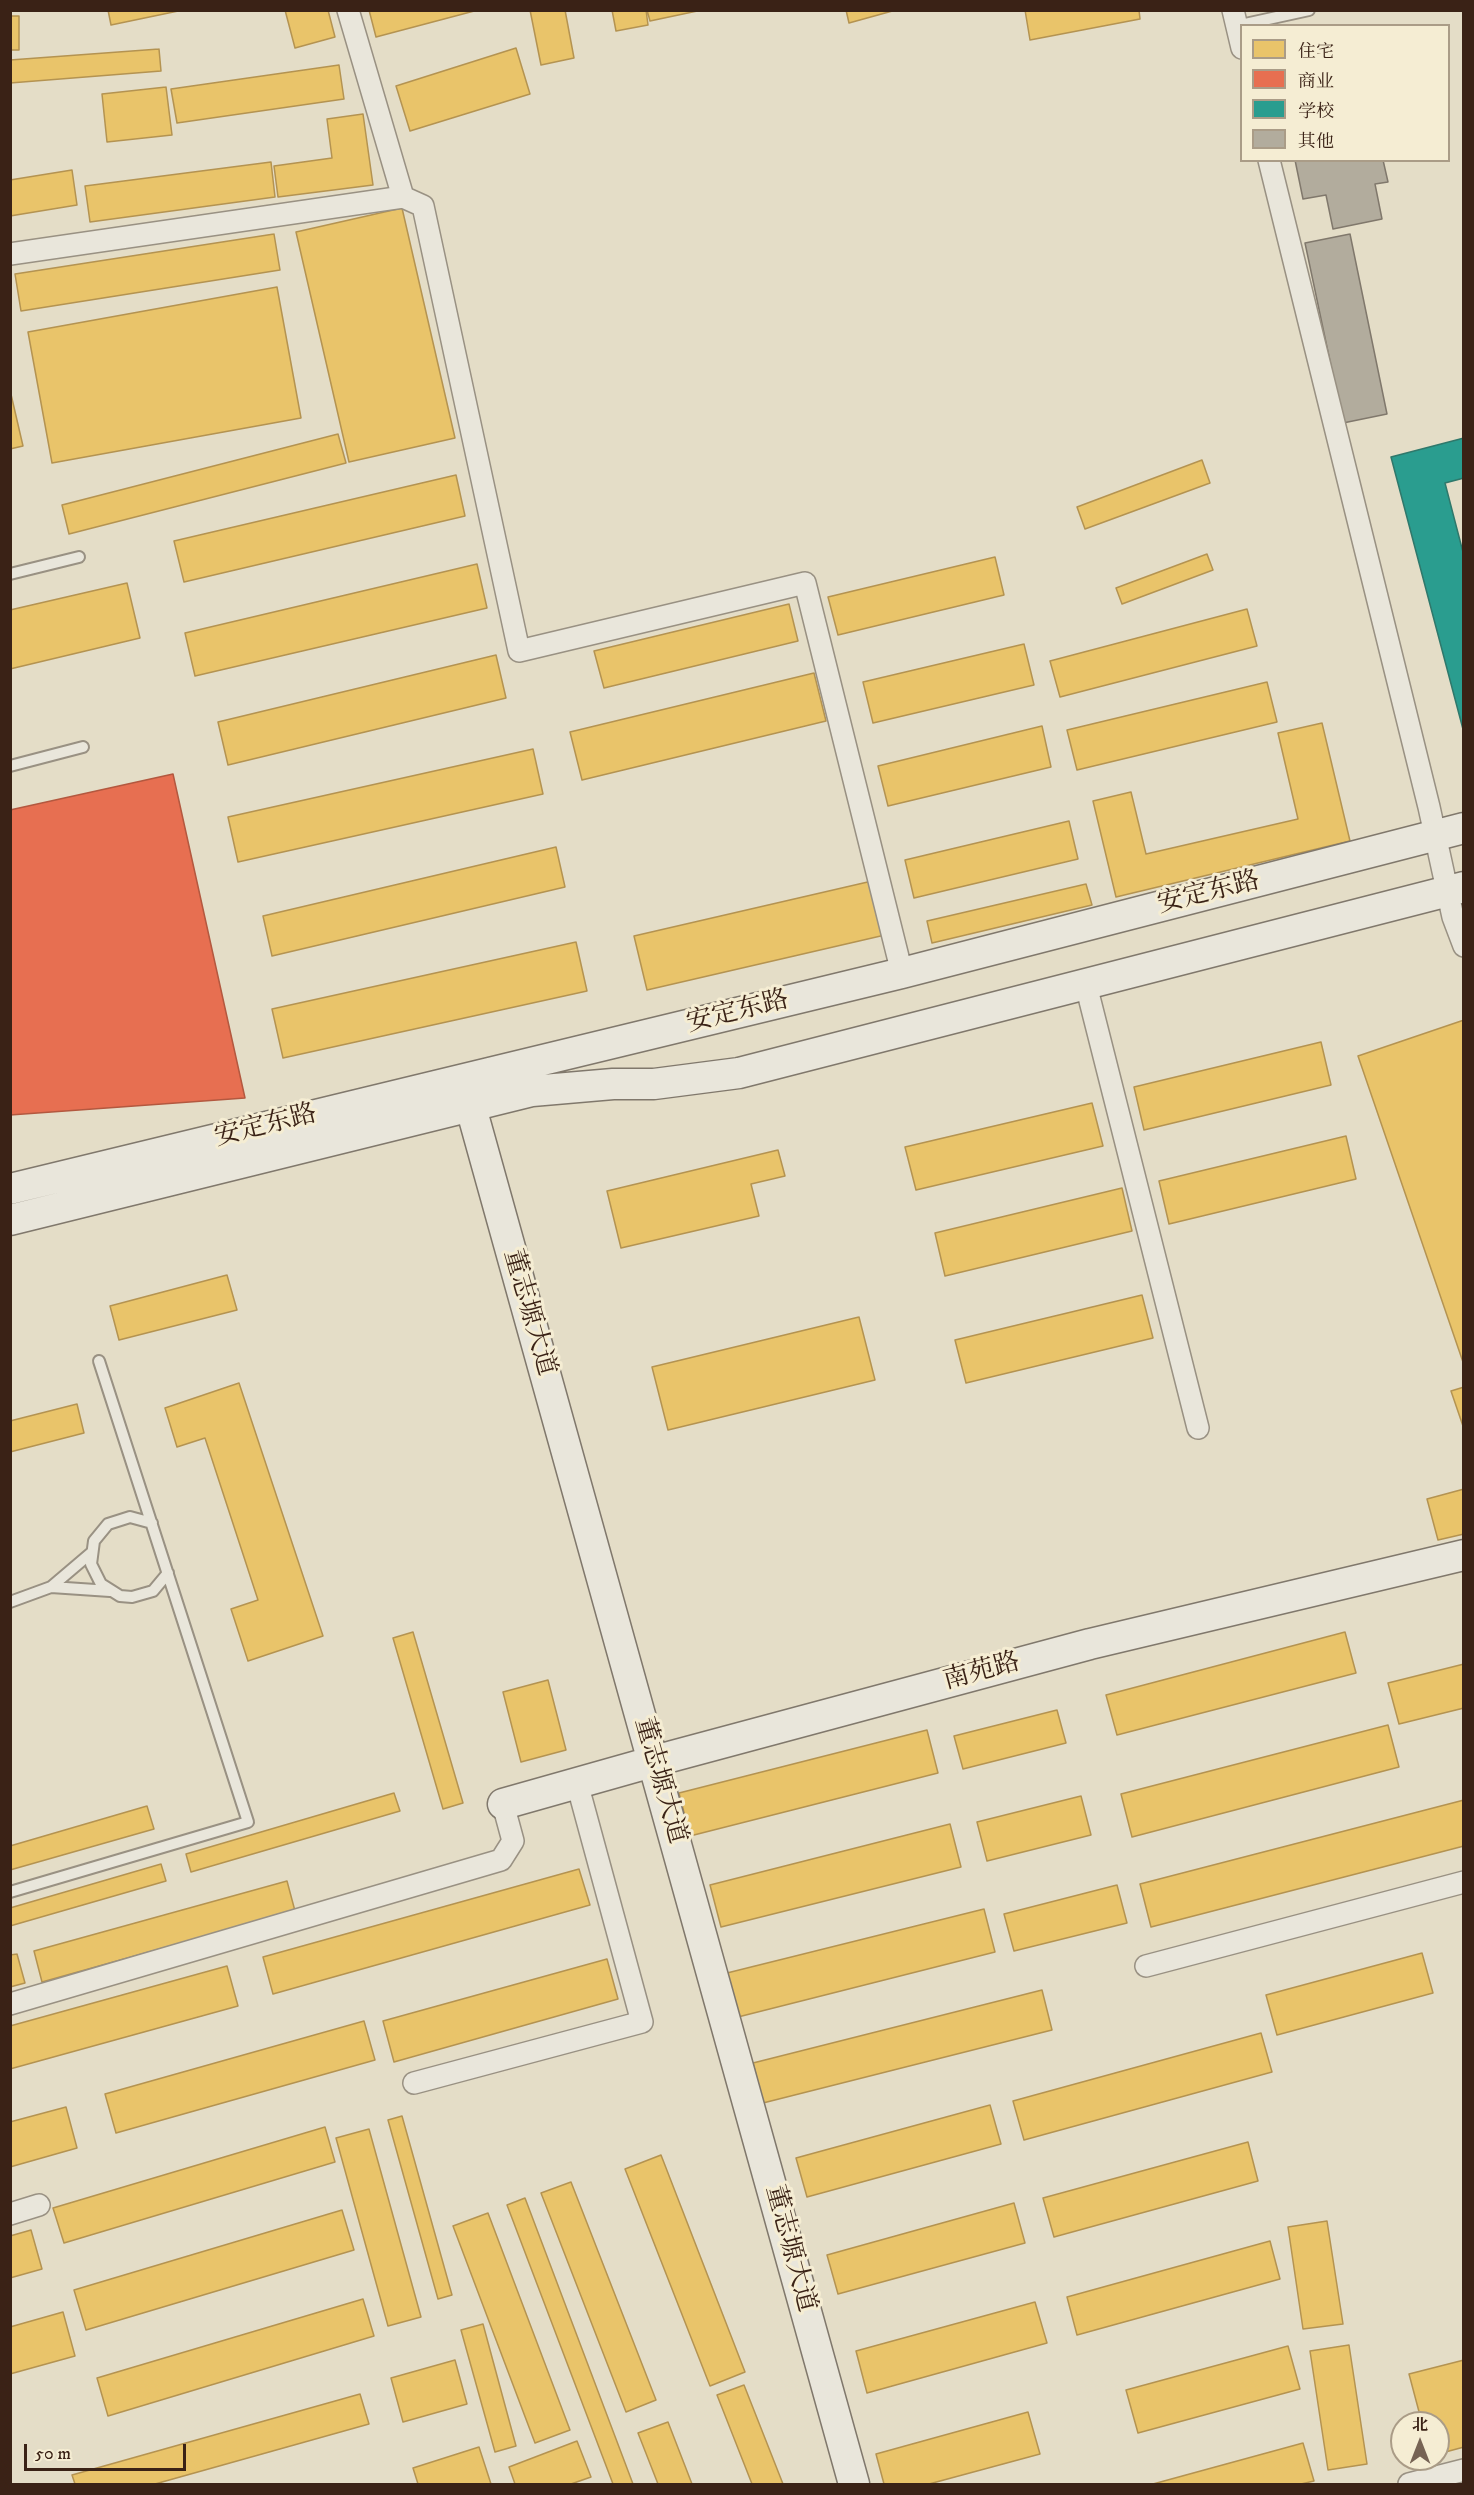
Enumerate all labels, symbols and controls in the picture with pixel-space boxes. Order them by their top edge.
legend [1240,24,1450,162]
text: 住宅 [1298,41,1334,63]
text: 商业 [1298,71,1334,93]
text: 学校 [1298,101,1334,123]
text: 其他 [1298,131,1334,153]
street label: 安定东路 [1155,866,1263,922]
street label: 安定东路 [684,985,792,1041]
street label: 安定东路 [212,1099,320,1155]
street label: 董志塬大道 [495,1246,561,1380]
street label: 南苑路 [940,1648,1024,1698]
street label: 董志塬大道 [626,1714,692,1848]
street label: 董志塬大道 [757,2182,821,2316]
north arrow [1390,2411,1450,2471]
text: 北 [1412,2415,1428,2435]
scale bar [27,2432,189,2470]
text: 50 m [35,2443,71,2465]

